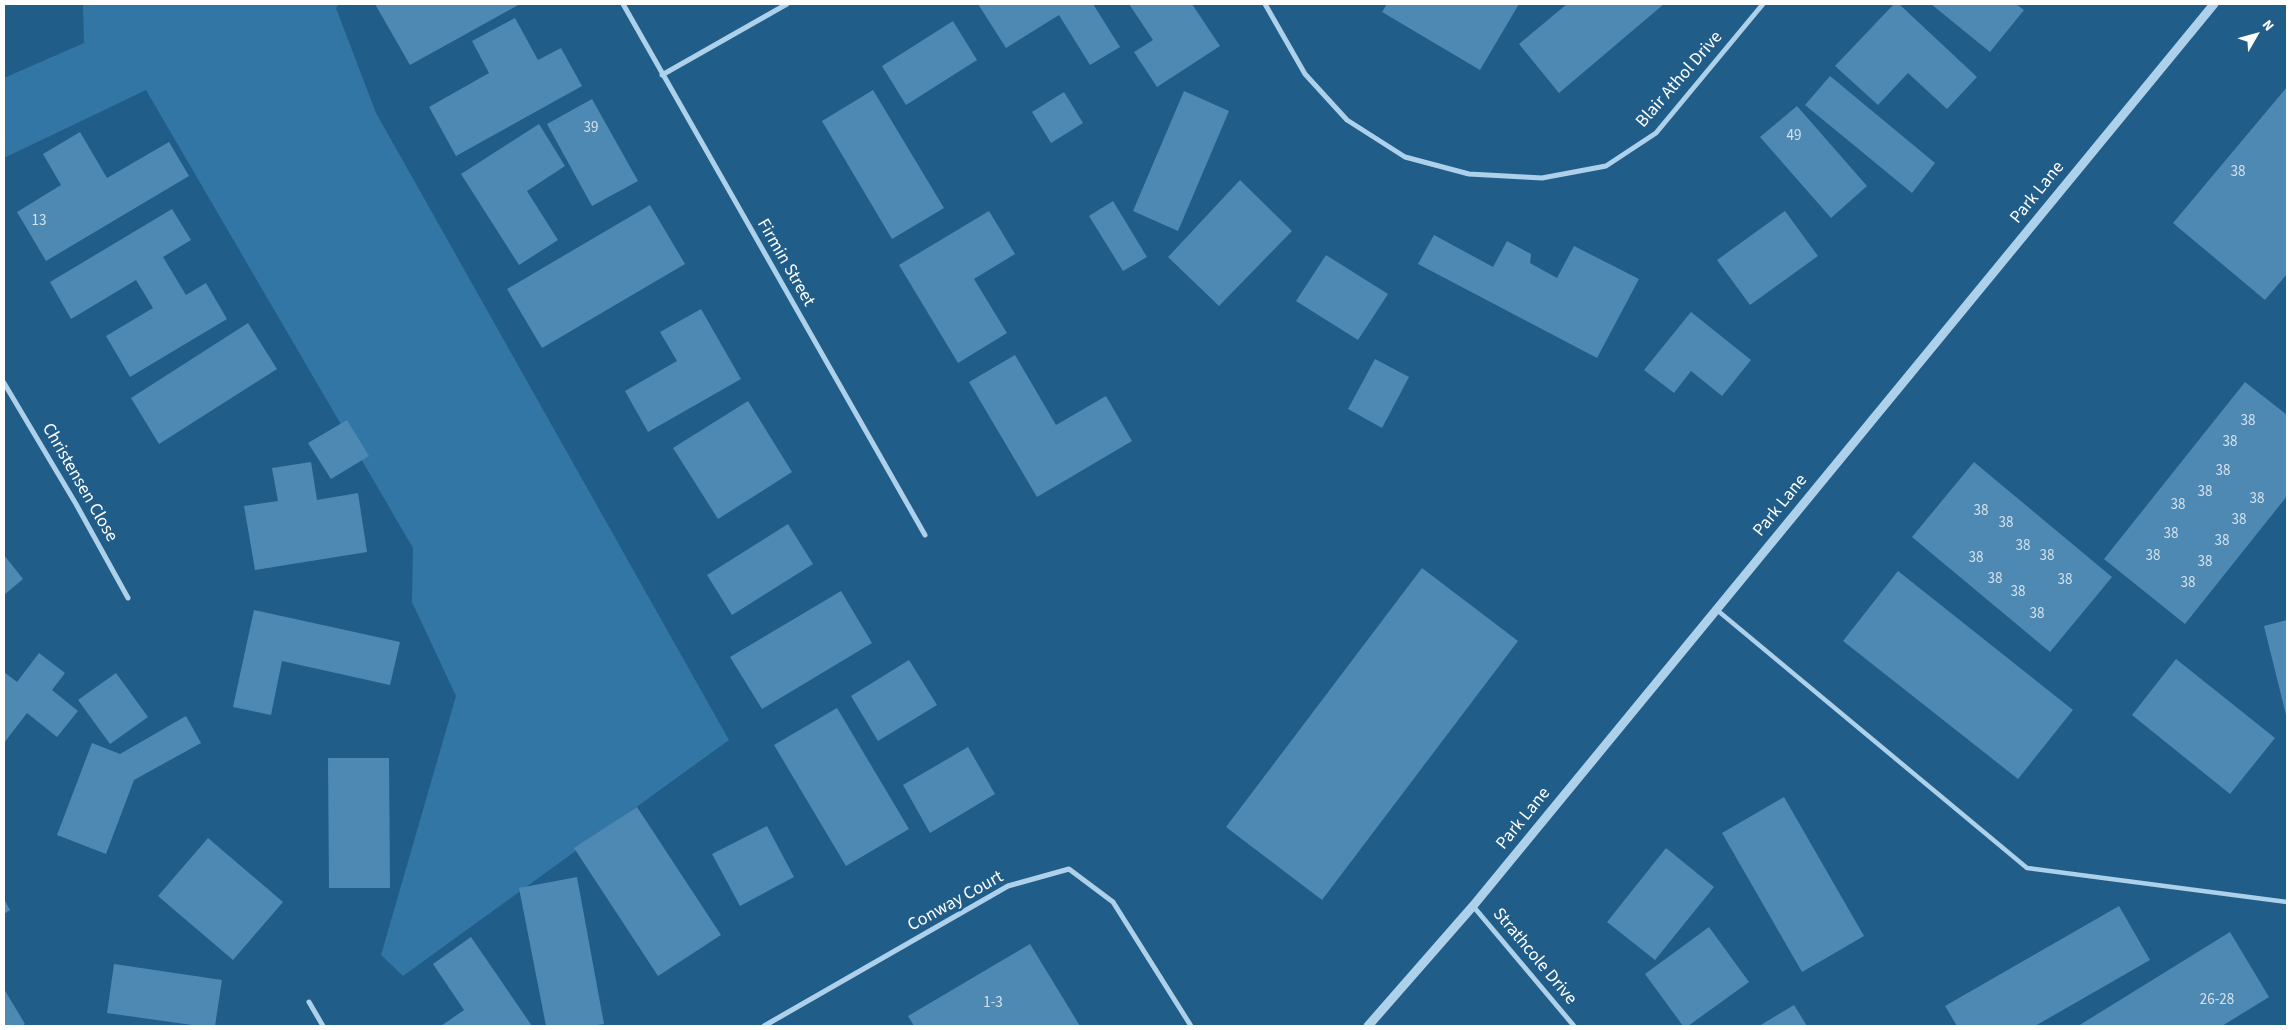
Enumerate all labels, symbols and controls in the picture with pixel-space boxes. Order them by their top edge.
north arrow [2231,10,2281,60]
text: N [2257,16,2279,36]
street label: Blair Athol Drive [1632,27,1728,133]
house number: 39 [584,120,598,138]
house number: 49 [1787,128,1801,146]
street label: Park Lane [2006,158,2070,228]
house number: 38 [2231,164,2245,182]
house number: 13 [32,213,46,231]
street label: Firmin Street [751,215,819,311]
house number: 38 [2241,413,2255,431]
street label: Christensen Close [36,420,122,546]
house number: 38 [2223,434,2237,452]
house number: 38 [2216,463,2230,481]
street label: Park Lane [1749,471,1813,541]
house number: 38 [2198,484,2212,502]
house number: 38 [2250,491,2264,509]
house number: 38 [2171,497,2185,515]
house number: 38 [1974,503,1988,521]
house number: 38 [2232,512,2246,530]
house number: 38 [1999,515,2013,533]
house number: 38 [2164,526,2178,544]
house number: 38 [2215,533,2229,551]
house number: 38 [2016,538,2030,556]
house number: 38 [2040,548,2054,566]
house number: 38 [2146,548,2160,566]
house number: 38 [1969,550,1983,568]
house number: 38 [2198,554,2212,572]
house number: 38 [1988,571,2002,589]
house number: 38 [2058,572,2072,590]
house number: 38 [2181,575,2195,593]
house number: 38 [2011,584,2025,602]
house number: 38 [2030,606,2044,624]
street label: Park Lane [1492,784,1556,854]
street label: Conway Court [904,867,1008,937]
street label: Strathcole Drive [1487,904,1581,1010]
house number: 26-28 [2200,992,2234,1010]
house number: 1-3 [983,995,1003,1013]

